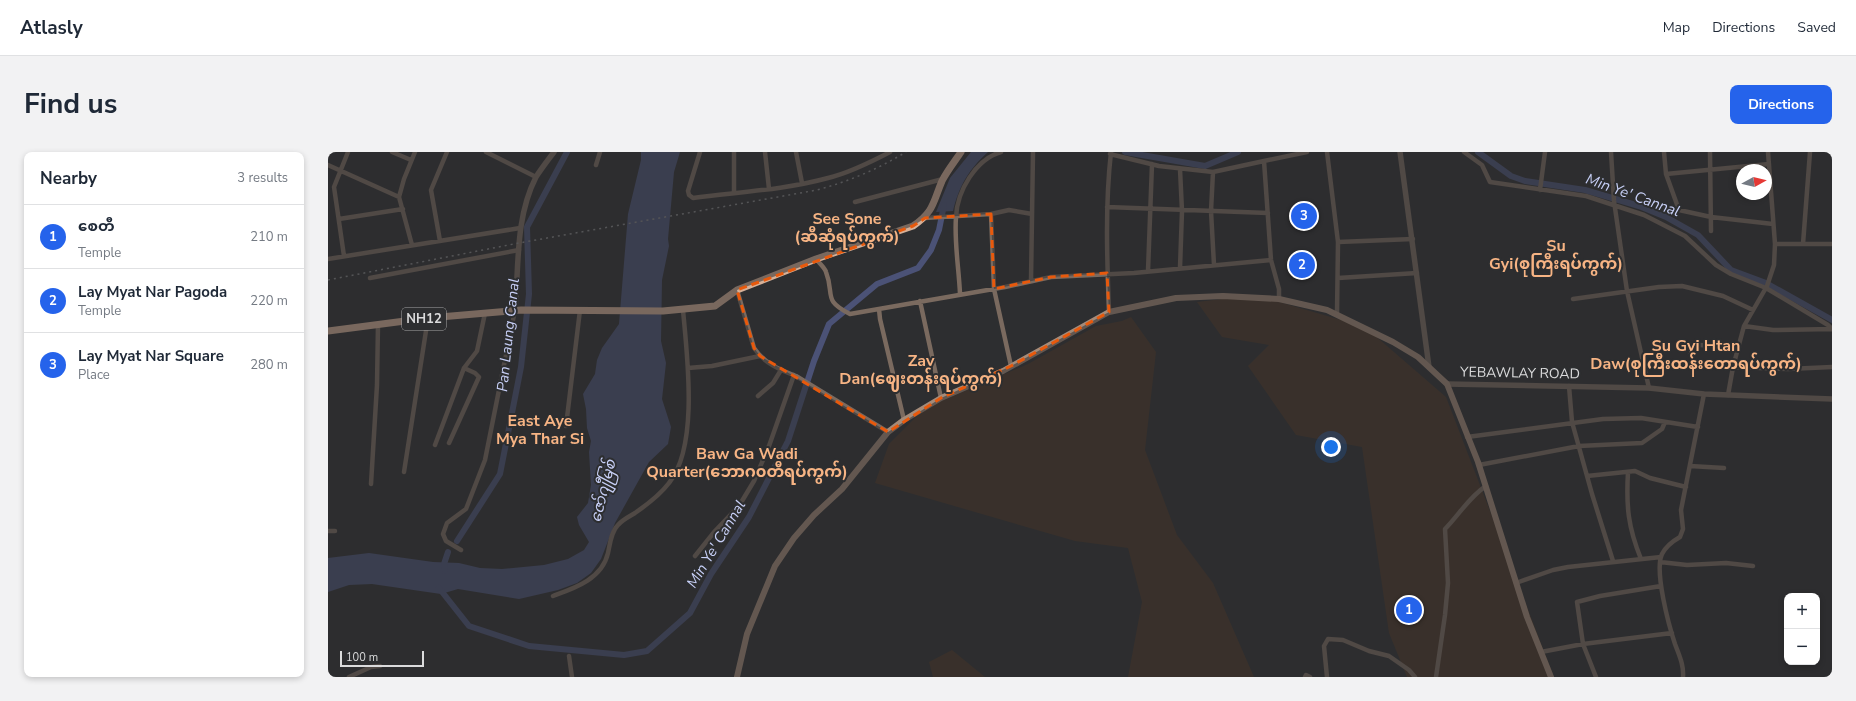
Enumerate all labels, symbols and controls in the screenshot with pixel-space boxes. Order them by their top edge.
text: Atlasly [20,15,83,41]
text: Map [1663,18,1690,37]
text: Directions [1712,18,1775,37]
text: Saved [1797,18,1836,37]
text: Find us [24,85,118,123]
button: Directions [1730,85,1832,124]
north arrow [1736,164,1772,200]
text: Nearby [40,167,97,190]
text: 3 results [237,169,288,187]
water label: Min Ye' Cannal [1583,169,1683,221]
pin: 3 [1291,201,1317,231]
district label: See Sone (ဆီဆုံရပ်ကွက်) [795,208,899,250]
text: စေတီ [78,216,115,236]
text: 1 [49,228,57,246]
text: 210 m [250,228,288,246]
district label: Su Gyi(စုကြီးရပ်ကွက်) [1489,235,1623,277]
text: Temple [78,244,121,262]
pin: 2 [1289,250,1315,280]
water label: Pan Laung Canal [492,277,524,393]
text: Lay Myat Nar Pagoda [78,282,227,302]
text: 2 [49,292,57,310]
text: 220 m [250,292,288,310]
text: Temple [78,302,121,320]
road number: NH12 [402,308,446,330]
district label: Su Gyi Htan Daw(စုကြီးထန်းတောရပ်ကွက်) [1590,335,1802,377]
text: Lay Myat Nar Square [78,346,224,366]
district label: Zay Dan(ဈေးတန်းရပ်ကွက်) [839,350,1003,392]
text: 3 [49,356,57,374]
text: 280 m [250,356,288,374]
street label: YEBAWLAY ROAD [1459,362,1580,384]
text: Place [78,366,110,384]
district label: East Aye Mya Thar Si [496,410,584,450]
your location [1321,437,1341,457]
district label: Baw Ga Wadi Quarter(ဘောဂ၀တီရပ်ကွက်) [646,443,848,485]
water label: ဇော်ဂျီမြစ် [585,456,623,525]
water label: Min Ye' Cannal [682,496,750,592]
map controls [1784,593,1820,665]
button: + [1784,593,1820,629]
pin: 1 [1396,595,1422,625]
button: − [1784,629,1820,665]
scale bar [340,649,424,668]
text: 100 m [346,650,378,665]

